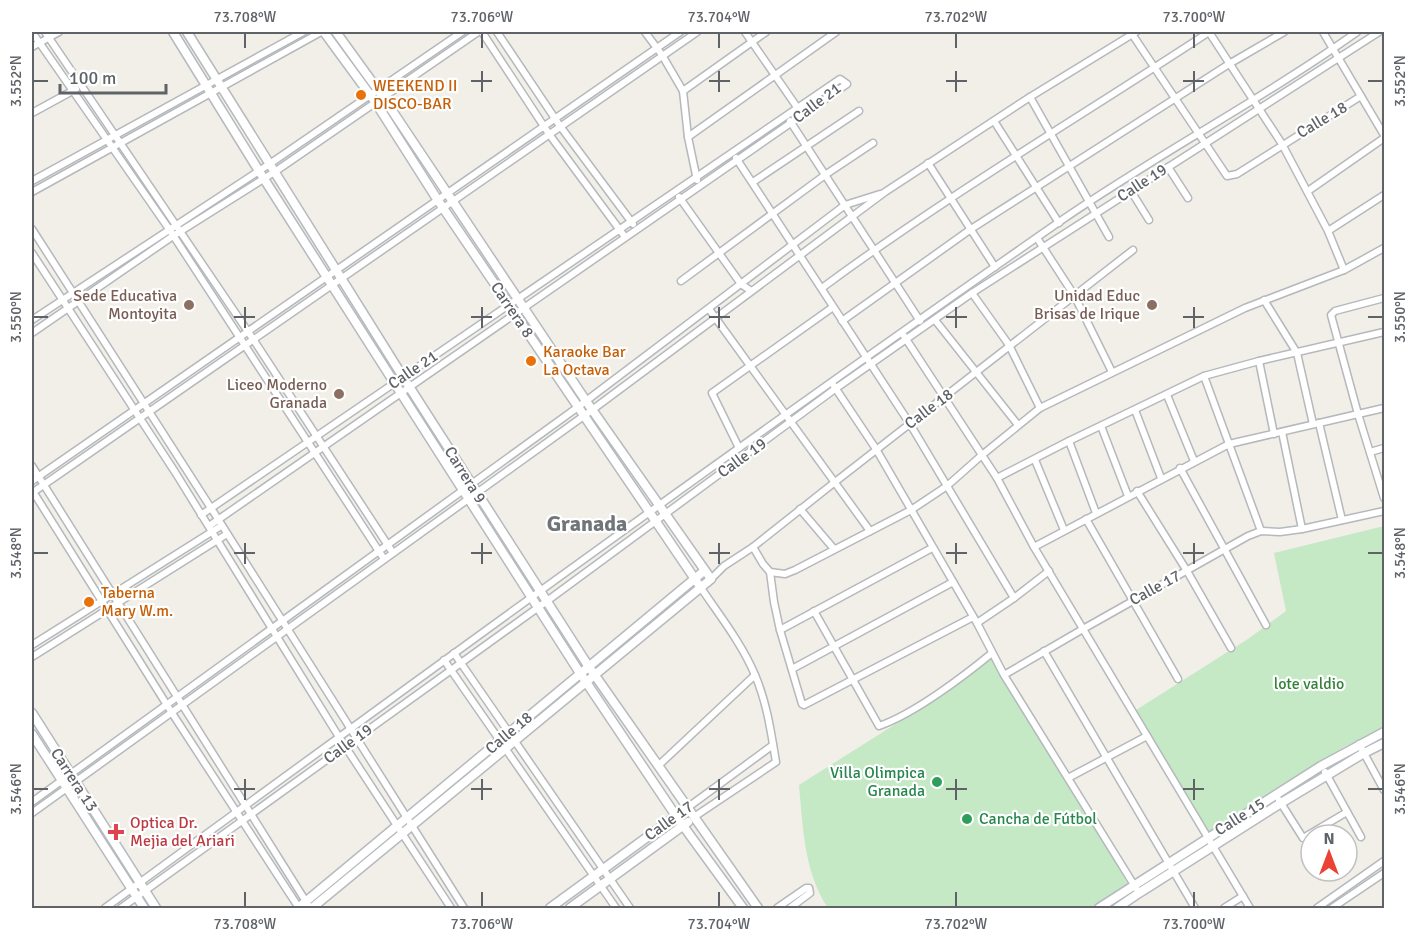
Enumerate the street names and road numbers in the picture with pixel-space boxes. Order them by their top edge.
street label: Calle 21 [789,78,845,128]
street label: Calle 18 [1293,97,1351,143]
street label: Calle 19 [1113,159,1171,207]
street label: Carrera 8 [486,278,538,342]
street label: Calle 21 [384,346,442,394]
street label: Calle 18 [901,384,957,434]
street label: Calle 19 [714,434,770,482]
street label: Carrera 9 [440,443,490,507]
street label: Calle 17 [1126,566,1184,610]
street label: Calle 18 [481,707,537,759]
street label: Calle 19 [320,720,376,768]
street label: Carrera 13 [46,744,102,816]
street label: Calle 15 [1211,794,1269,840]
street label: Calle 17 [641,797,697,845]

